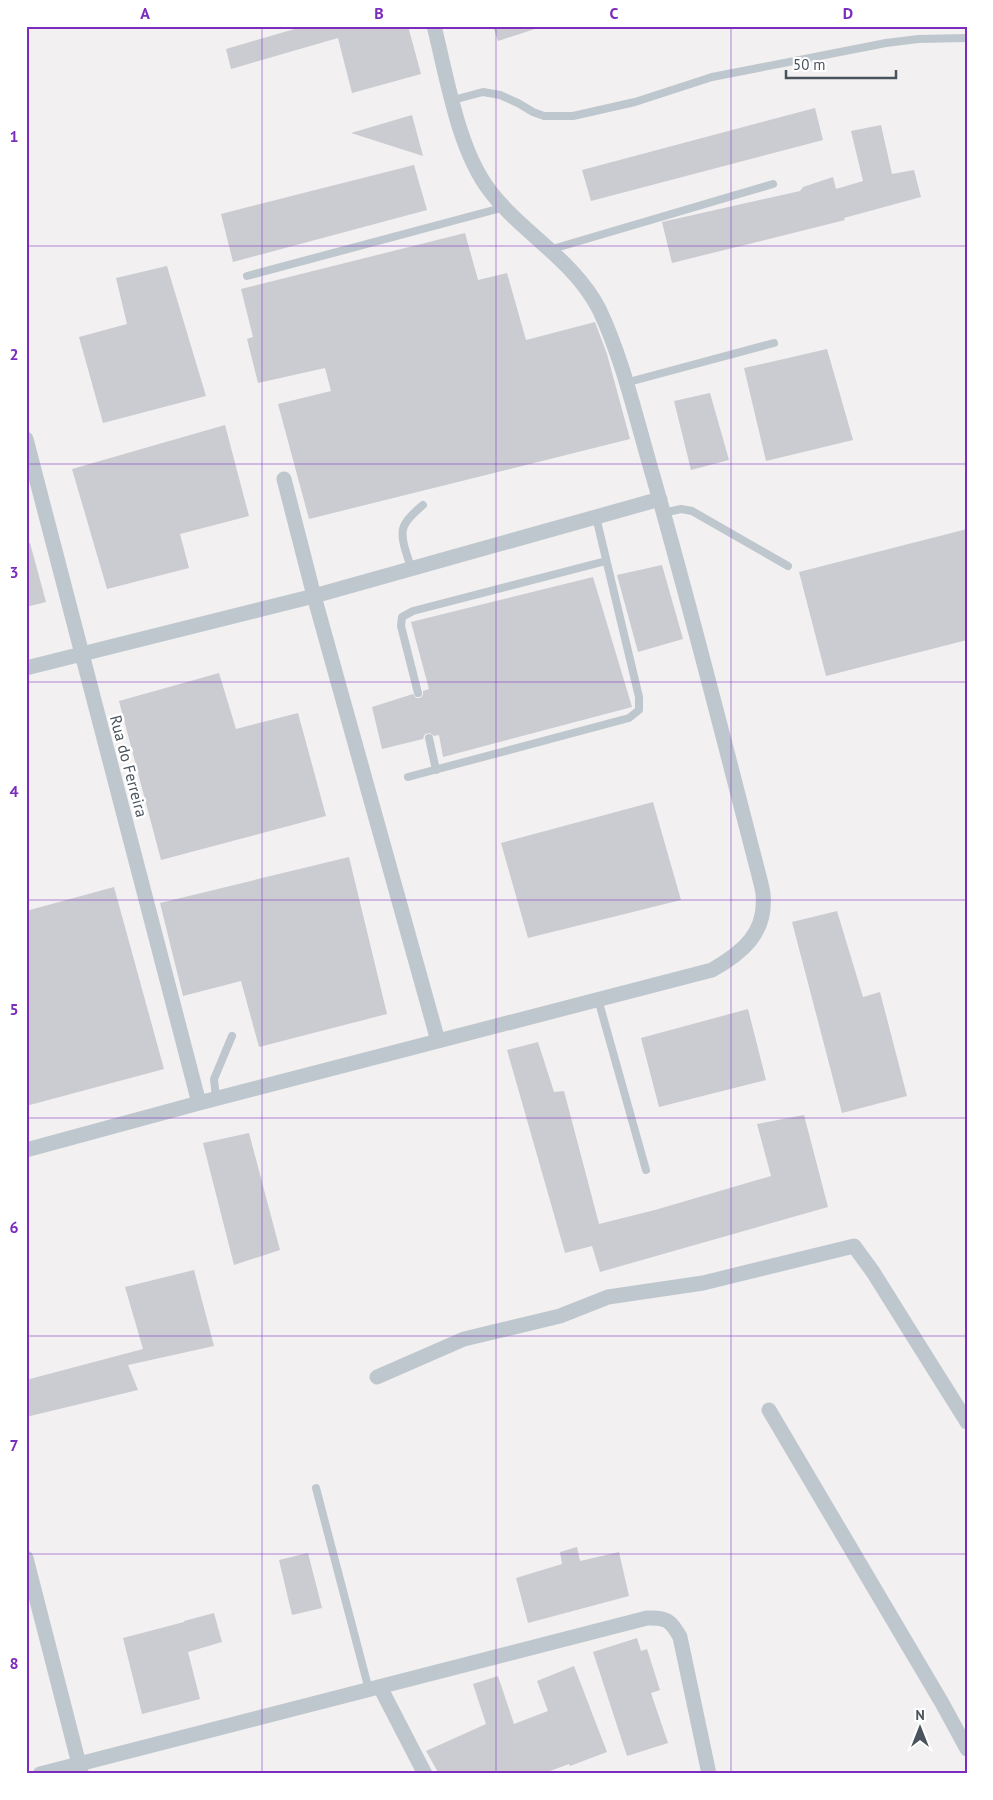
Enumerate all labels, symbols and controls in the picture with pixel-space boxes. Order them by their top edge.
text: A [140,3,150,23]
text: B [374,3,384,23]
text: C [610,3,619,23]
text: D [843,3,853,23]
scale bar [786,48,896,80]
text: 50 m [793,55,826,74]
text: 1 [9,126,19,146]
text: 2 [9,344,19,364]
text: 3 [9,562,19,582]
street label: Rua do Ferreira [106,713,152,819]
text: 4 [9,781,19,801]
text: 5 [9,999,19,1019]
text: 6 [9,1217,19,1237]
text: 7 [9,1435,19,1455]
text: 8 [9,1653,19,1673]
north arrow [896,1702,946,1752]
text: N [915,1706,925,1724]

